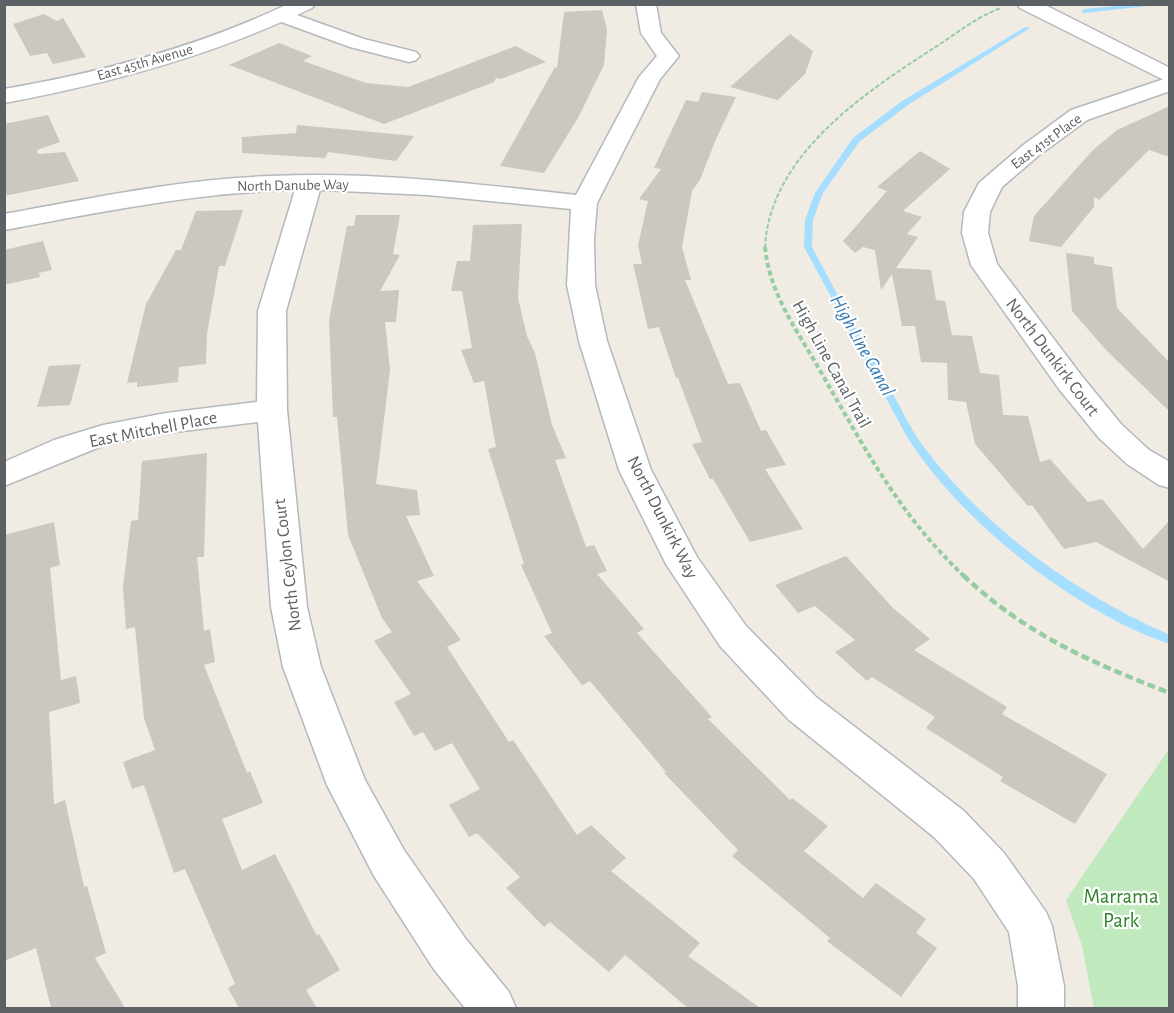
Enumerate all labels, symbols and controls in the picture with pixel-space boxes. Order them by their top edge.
street label: East 45th Avenue [96,42,195,83]
street label: East 41st Place [1008,111,1084,172]
street label: North Danube Way [237,177,350,194]
water label: High Line Canal [826,292,898,399]
street label: North Dunkirk Court [1002,295,1102,420]
street label: High Line Canal Trail [789,298,874,431]
street label: East Mitchell Place [88,409,219,451]
street label: North Dunkirk Way [623,453,701,582]
street label: North Ceylon Court [271,497,305,632]
park label: Marrama Park [1083,886,1159,931]

